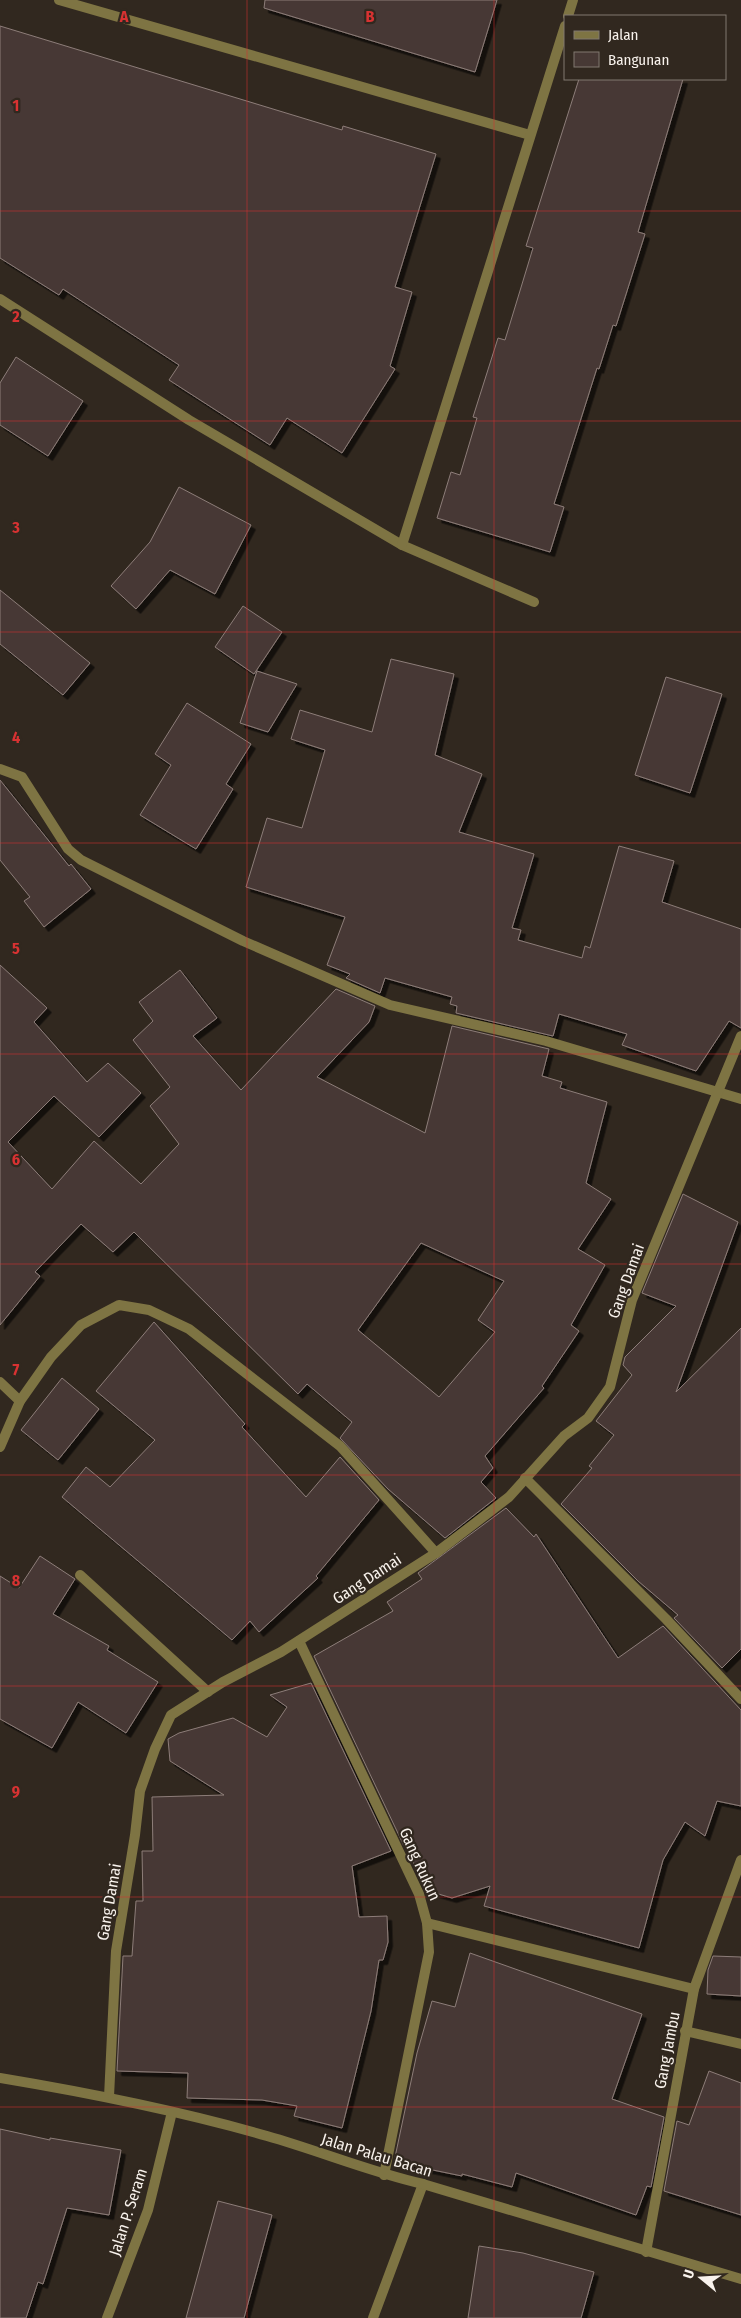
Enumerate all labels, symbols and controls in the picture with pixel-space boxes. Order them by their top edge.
text: A [119,7,129,26]
text: B [366,7,375,26]
legend [564,15,726,80]
text: Jalan [608,26,638,44]
text: Bangunan [608,51,669,69]
text: 1 [13,96,19,115]
text: 2 [11,307,20,326]
text: 3 [11,518,20,537]
text: 4 [12,728,20,747]
text: 5 [12,939,20,958]
text: 6 [12,1150,20,1169]
street label: Gang Damai [604,1241,648,1321]
text: 7 [13,1360,20,1379]
street label: Gang Damai [329,1550,405,1608]
text: 8 [12,1571,21,1590]
text: 9 [12,1782,20,1801]
street label: Gang Rukun [395,1825,445,1903]
street label: Gang Damai [93,1862,125,1942]
street label: Gang Jambu [650,2010,684,2090]
street label: Jalan Palau Bacan [319,2129,435,2181]
street label: Jalan P. Seram [105,2166,151,2258]
north arrow [676,2253,726,2303]
text: U [680,2268,698,2281]

